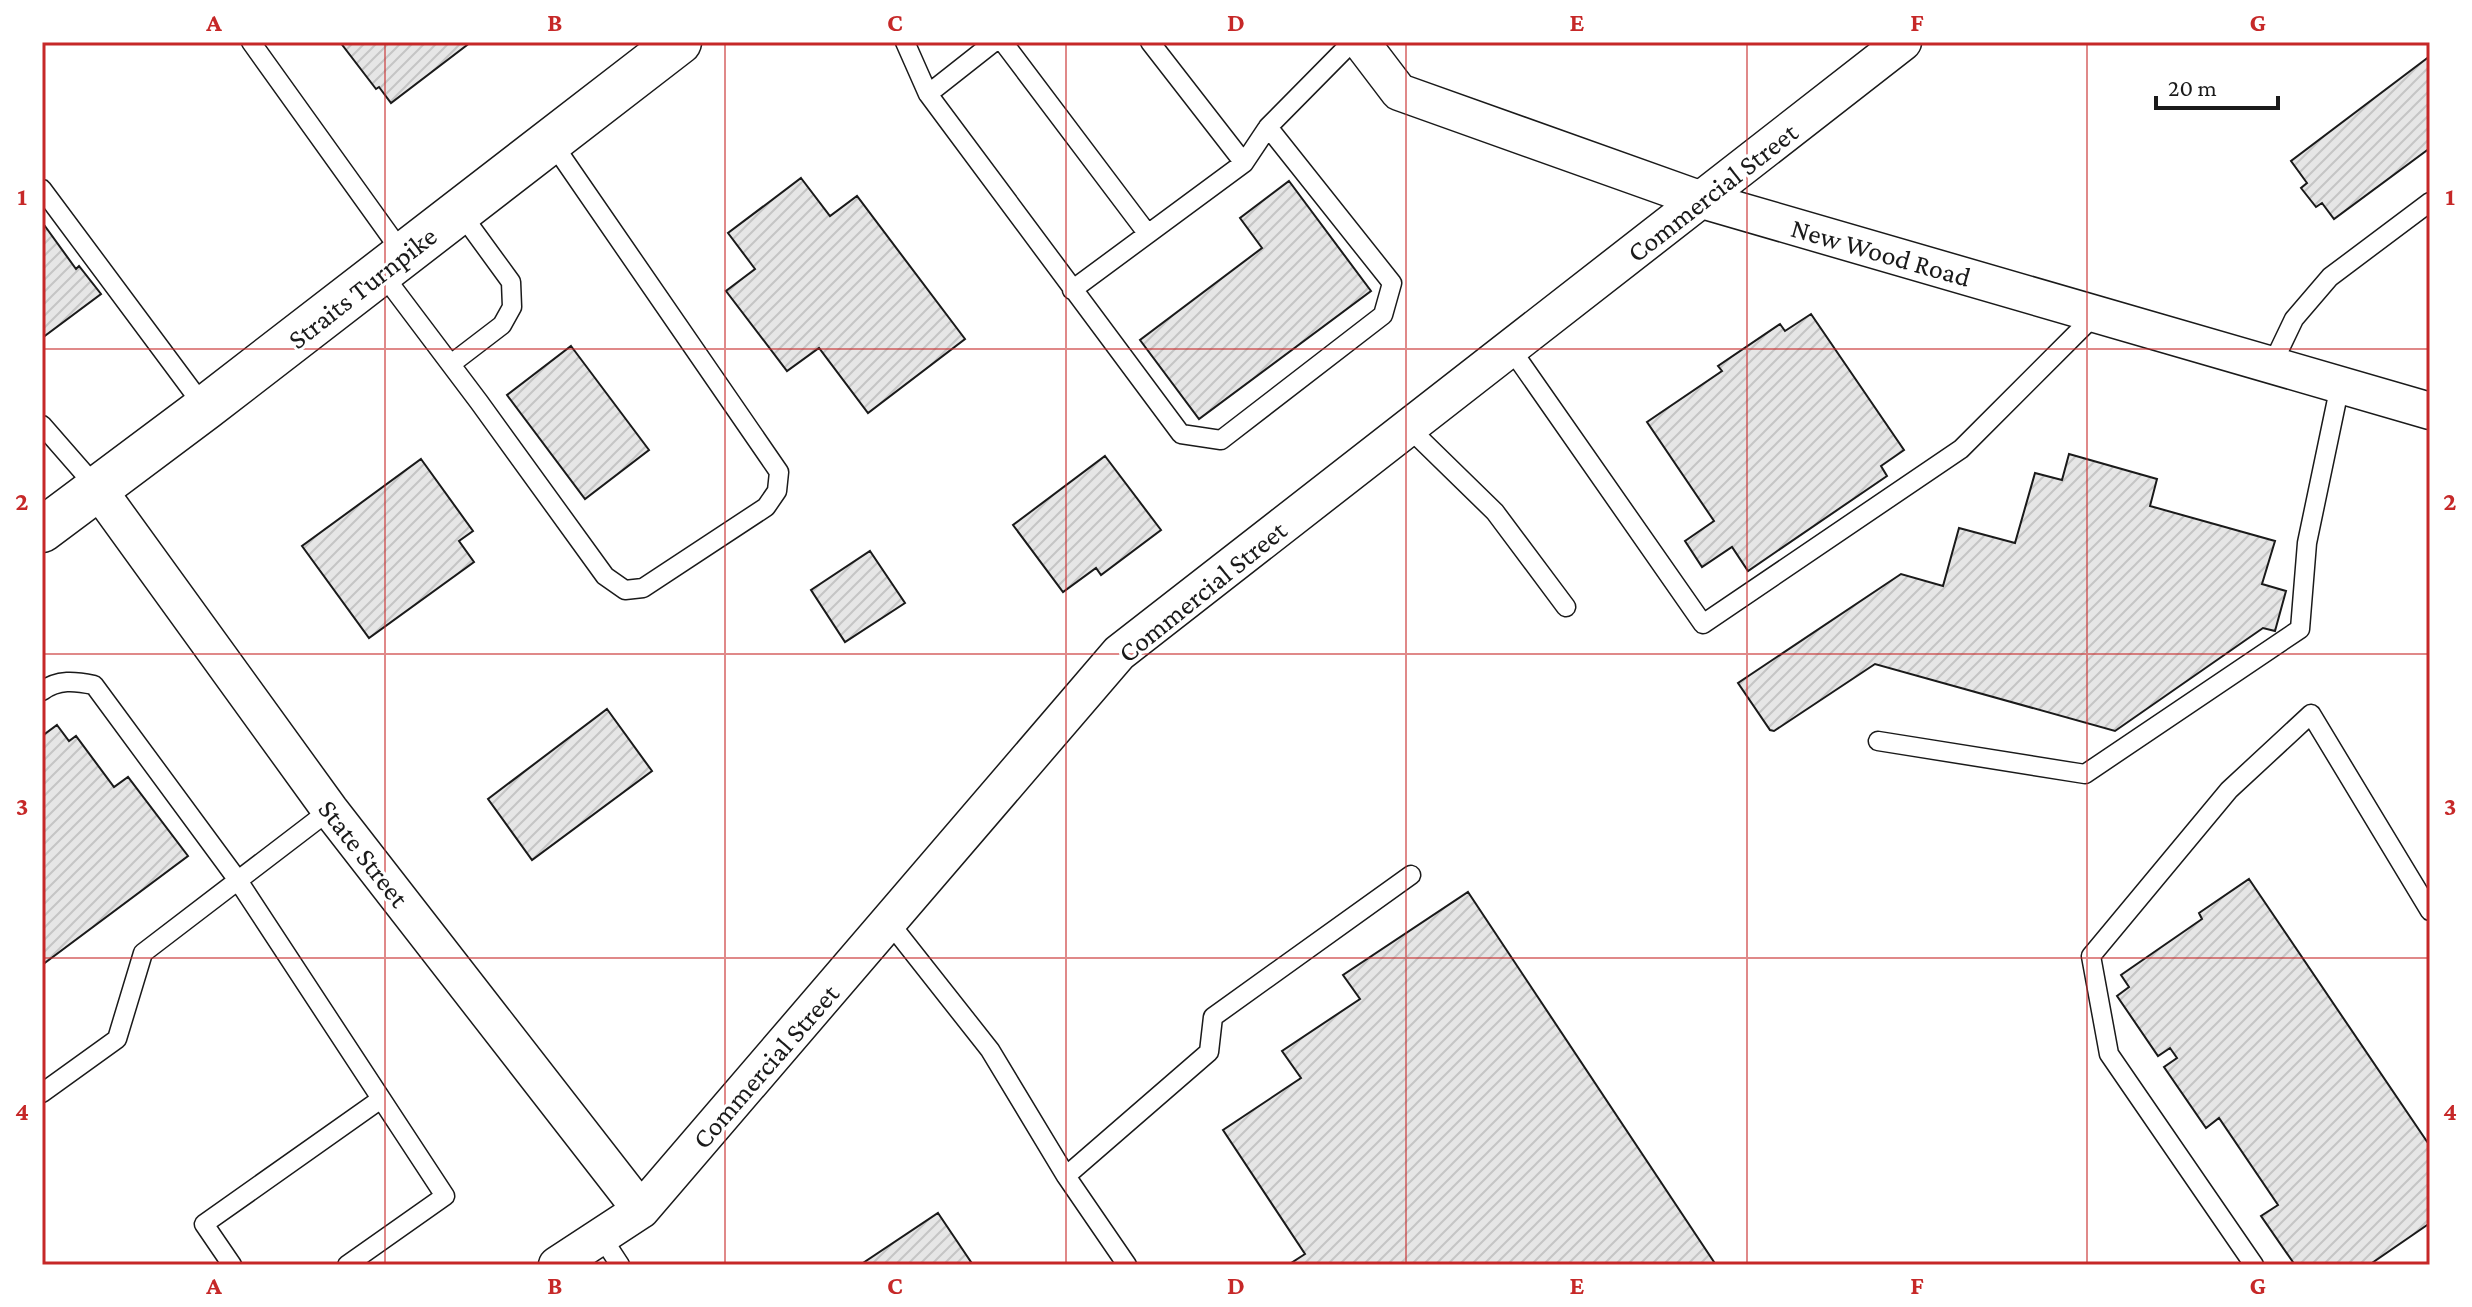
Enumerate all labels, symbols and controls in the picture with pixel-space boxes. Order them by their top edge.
text: A [205,8,222,37]
text: B [547,8,563,37]
text: C [887,8,903,37]
text: D [1227,8,1245,37]
text: E [1570,8,1585,37]
text: F [1910,8,1924,37]
text: G [2250,8,2266,37]
scale bar [2156,60,2278,110]
text: 20 m [2168,74,2217,101]
street label: Commercial Street [1621,116,1804,268]
text: 1 [17,182,27,211]
text: 1 [2445,182,2455,211]
street label: New Wood Road [1787,212,1974,293]
street label: Straits Turnpike [282,220,443,355]
text: 2 [15,487,29,516]
text: 2 [2443,487,2457,516]
street label: Commercial Street [1112,514,1293,669]
text: 3 [16,792,28,821]
text: 3 [2444,792,2456,821]
street label: State Street [312,794,415,914]
street label: Commercial Street [686,977,845,1155]
text: 4 [15,1097,29,1126]
text: 4 [2443,1097,2457,1126]
text: A [205,1271,222,1300]
text: B [547,1271,563,1300]
text: C [887,1271,903,1300]
text: D [1227,1271,1245,1300]
text: E [1570,1271,1585,1300]
text: F [1910,1271,1924,1300]
text: G [2250,1271,2266,1300]

